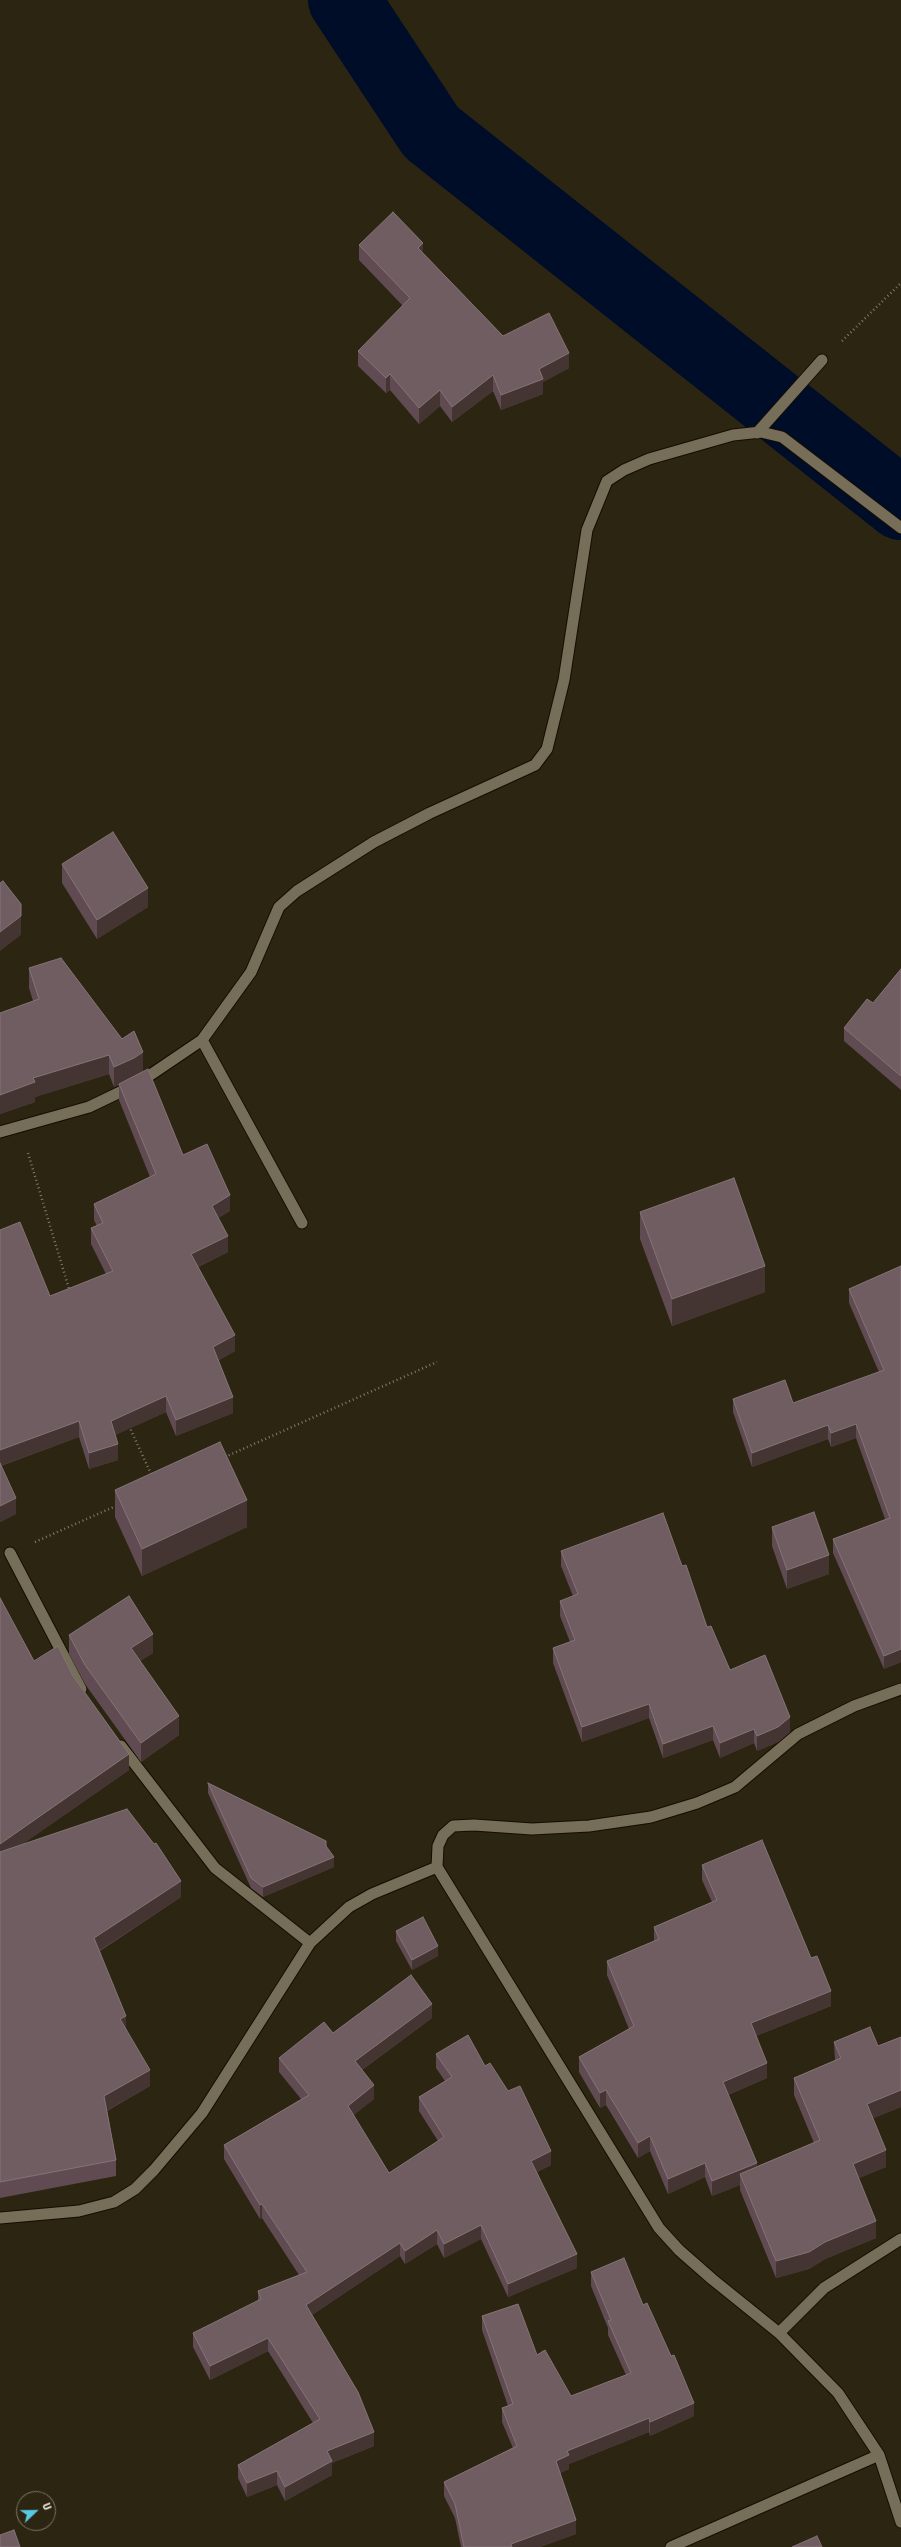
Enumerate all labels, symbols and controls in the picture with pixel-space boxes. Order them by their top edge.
north arrow [16,2491,56,2531]
text: U [39,2501,54,2512]

